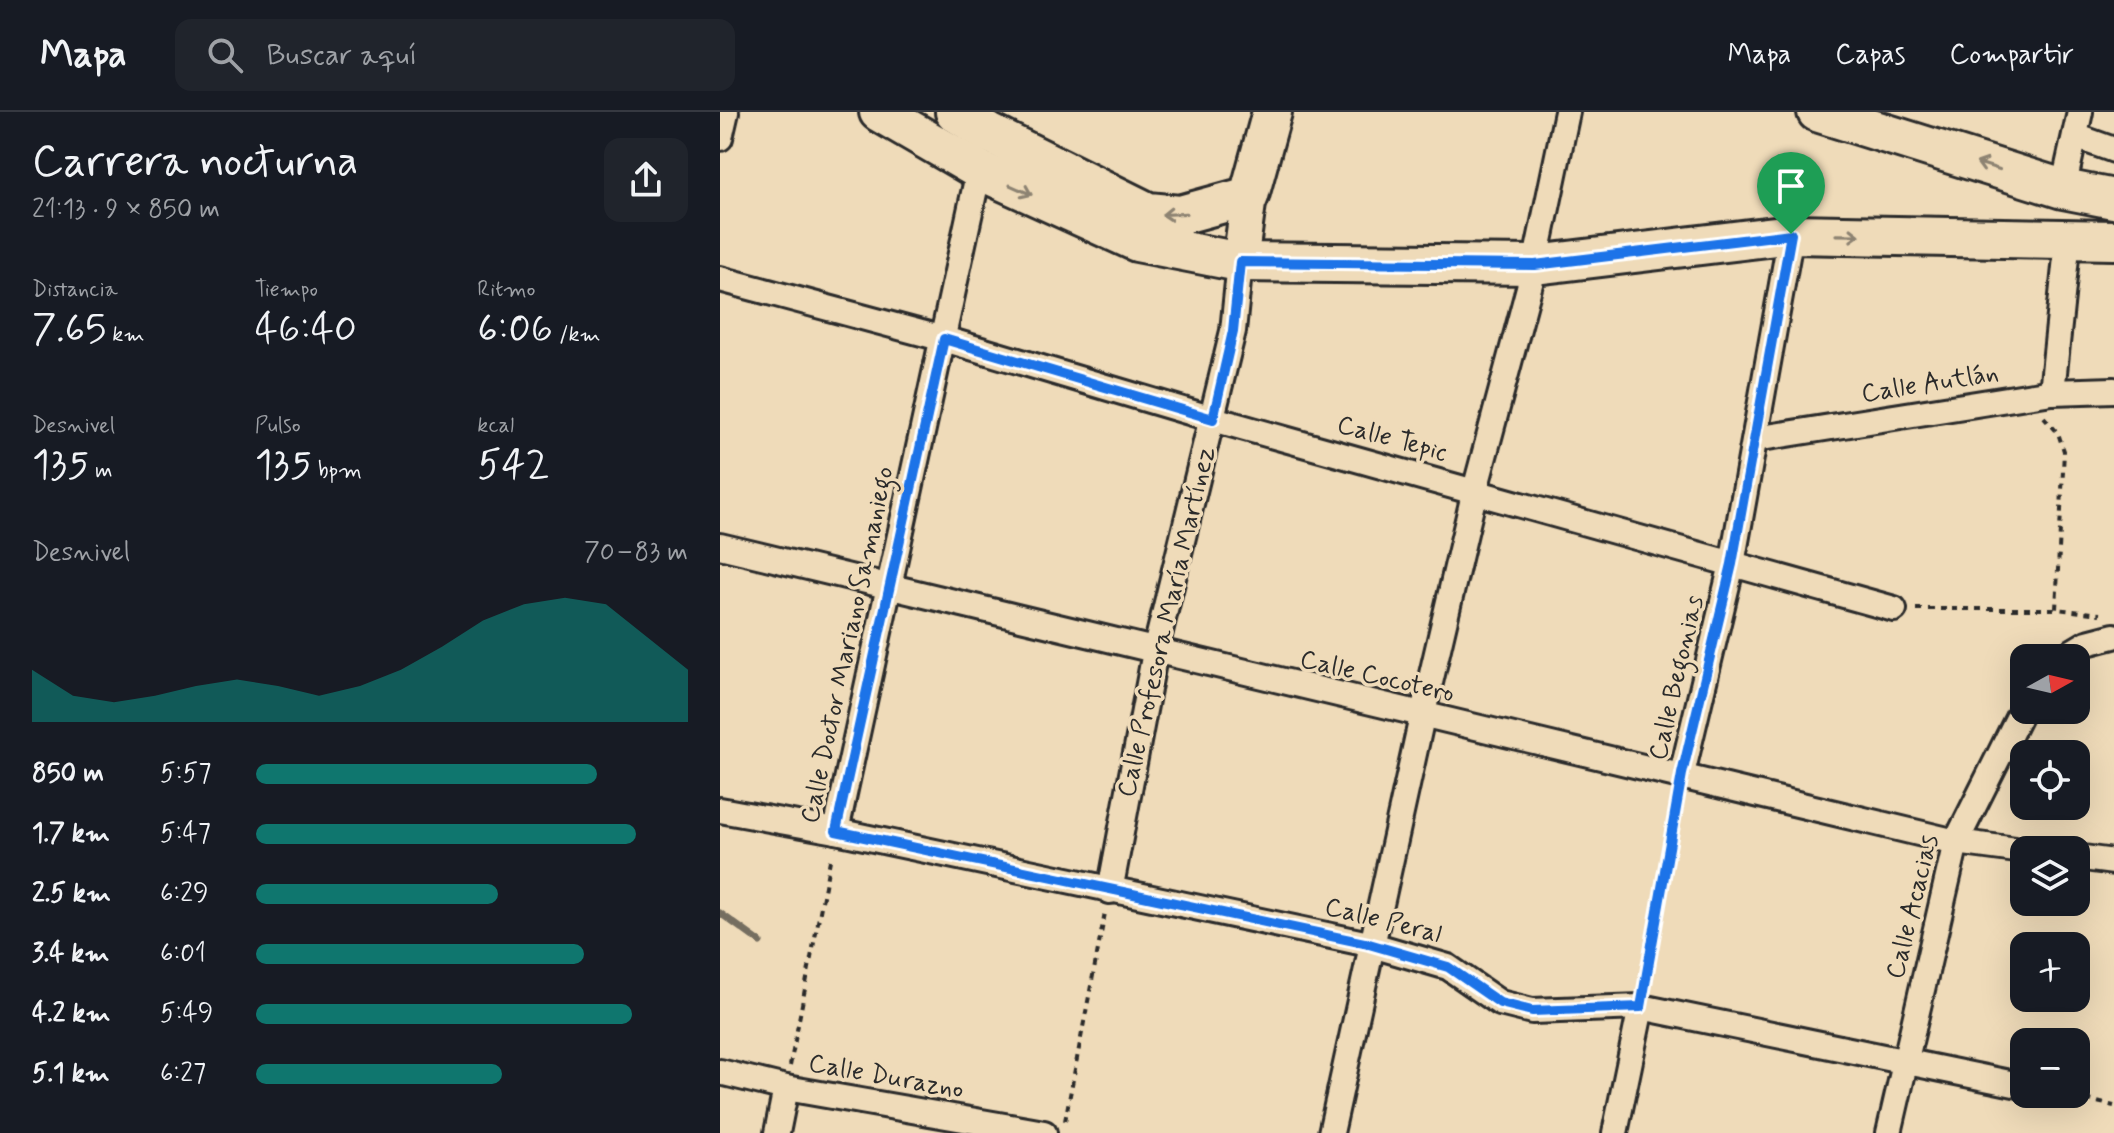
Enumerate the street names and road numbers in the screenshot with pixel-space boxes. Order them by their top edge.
street label: Calle Autlán [1859,356,2001,412]
street label: Calle Tepic [1333,408,1451,470]
street label: Calle Profesora María Martínez [1110,443,1224,801]
street label: Calle Doctor Mariano Samaniego [794,463,905,827]
street label: Calle Begonias [1642,592,1715,764]
street label: Calle Cocotero [1296,643,1458,711]
street label: Calle Acacias [1879,831,1947,983]
street label: Calle Peral [1321,890,1445,952]
street label: Calle Durazno [806,1047,966,1107]

